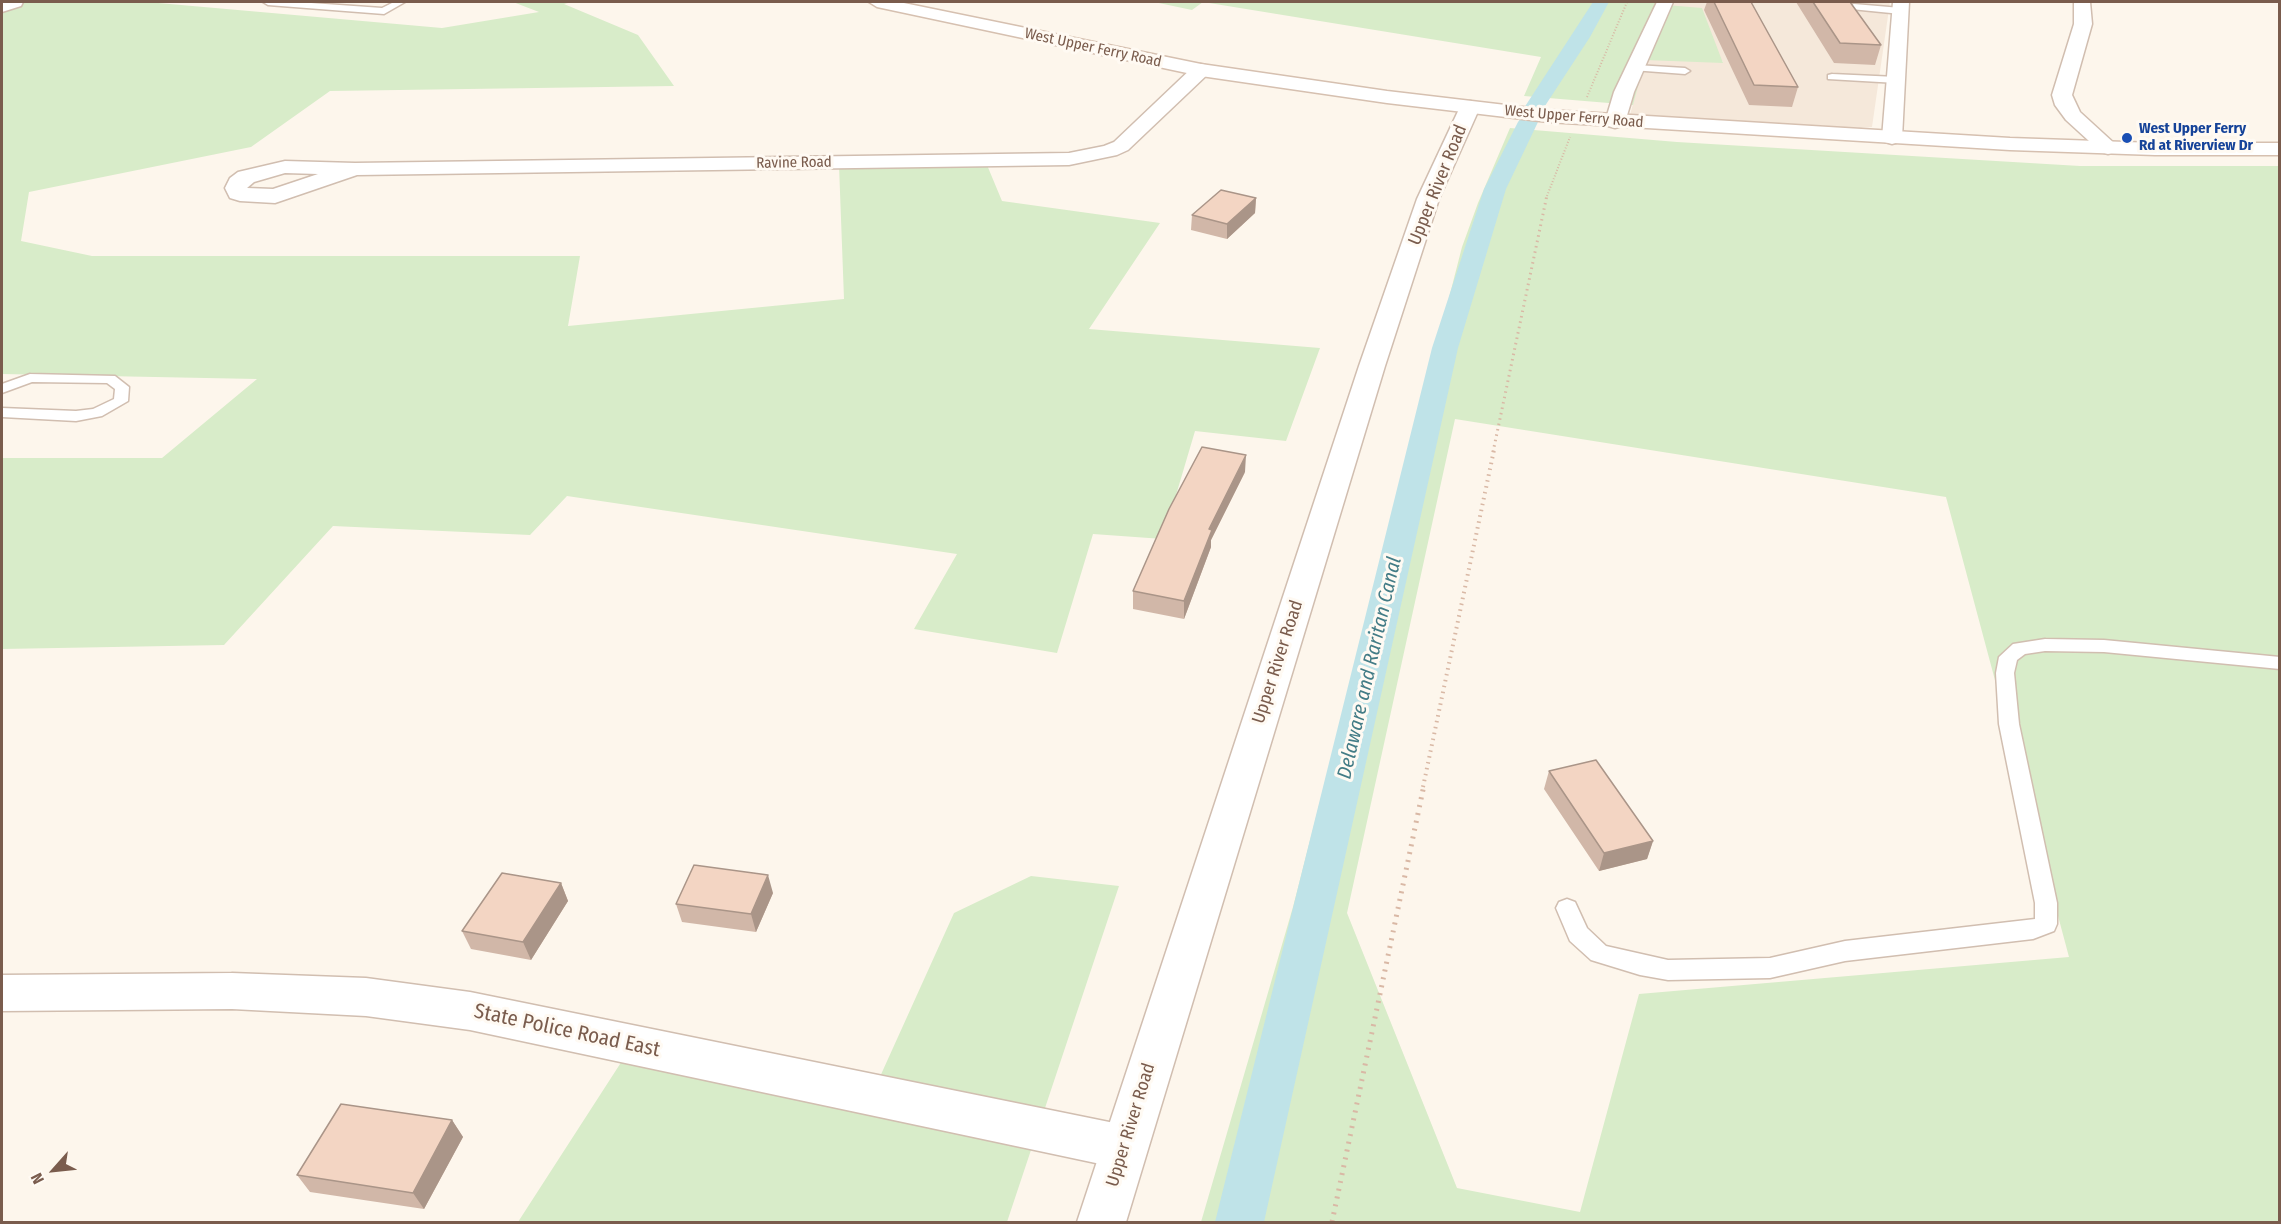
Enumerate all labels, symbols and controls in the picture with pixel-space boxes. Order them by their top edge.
street label: West Upper Ferry Road [1023,25,1163,71]
street label: West Upper Ferry Road [1504,102,1644,132]
place label: West Upper Ferry Rd at Riverview Dr [2139,120,2253,155]
street label: Upper River Road [1404,122,1472,248]
marker: West Upper Ferry Rd at Riverview Dr [2120,131,2134,145]
street label: Ravine Road [756,153,832,173]
water label: Delaware and Raritan Canal [1333,555,1407,781]
street label: Upper River Road [1248,598,1308,726]
street label: State Police Road East [472,999,662,1063]
street label: Upper River Road [1102,1061,1160,1189]
north arrow [24,1140,84,1200]
text: N [27,1170,48,1187]

